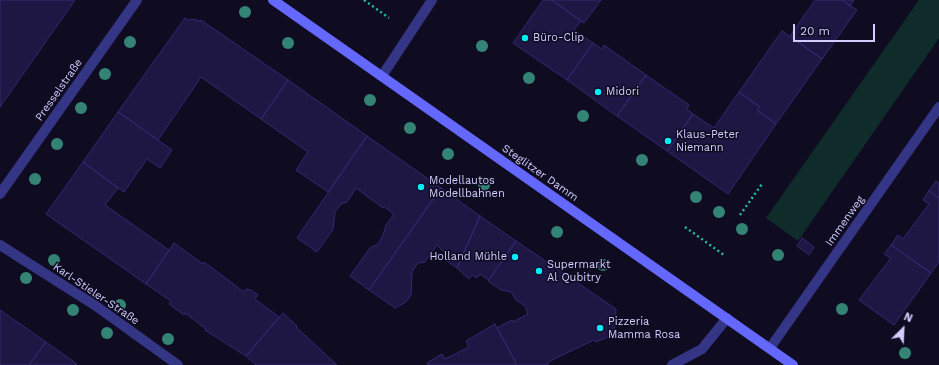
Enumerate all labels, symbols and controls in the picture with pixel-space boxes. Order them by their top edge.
scale bar [795,16,877,42]
text: 20 m [800,24,830,38]
place label: Büro-Clip [533,31,584,45]
marker: Büro-Clip [520,33,530,43]
street label: Presselstraße [33,56,85,124]
place label: Midori [606,85,639,99]
marker: Midori [593,87,603,97]
place label: Klaus-Peter Niemann [676,128,739,154]
marker: Klaus-Peter Niemann [663,136,673,146]
street label: Steglitzer Damm [499,142,581,204]
place label: Modellautos Modellbahnen [429,174,505,200]
marker: Modellautos Modellbahnen [416,182,426,192]
street label: Immenweg [823,193,867,249]
place label: Holland Mühle [429,250,507,264]
marker: Holland Mühle [510,252,520,262]
place label: Supermarkt Al Qubitry [547,258,611,284]
street label: Karl-Stieler-Straße [50,260,142,328]
marker: Supermarkt Al Qubitry [534,266,544,276]
north arrow [883,309,923,349]
text: N [902,310,914,325]
place label: Pizzeria Mamma Rosa [608,315,680,341]
marker: Pizzeria Mamma Rosa [595,323,605,333]

